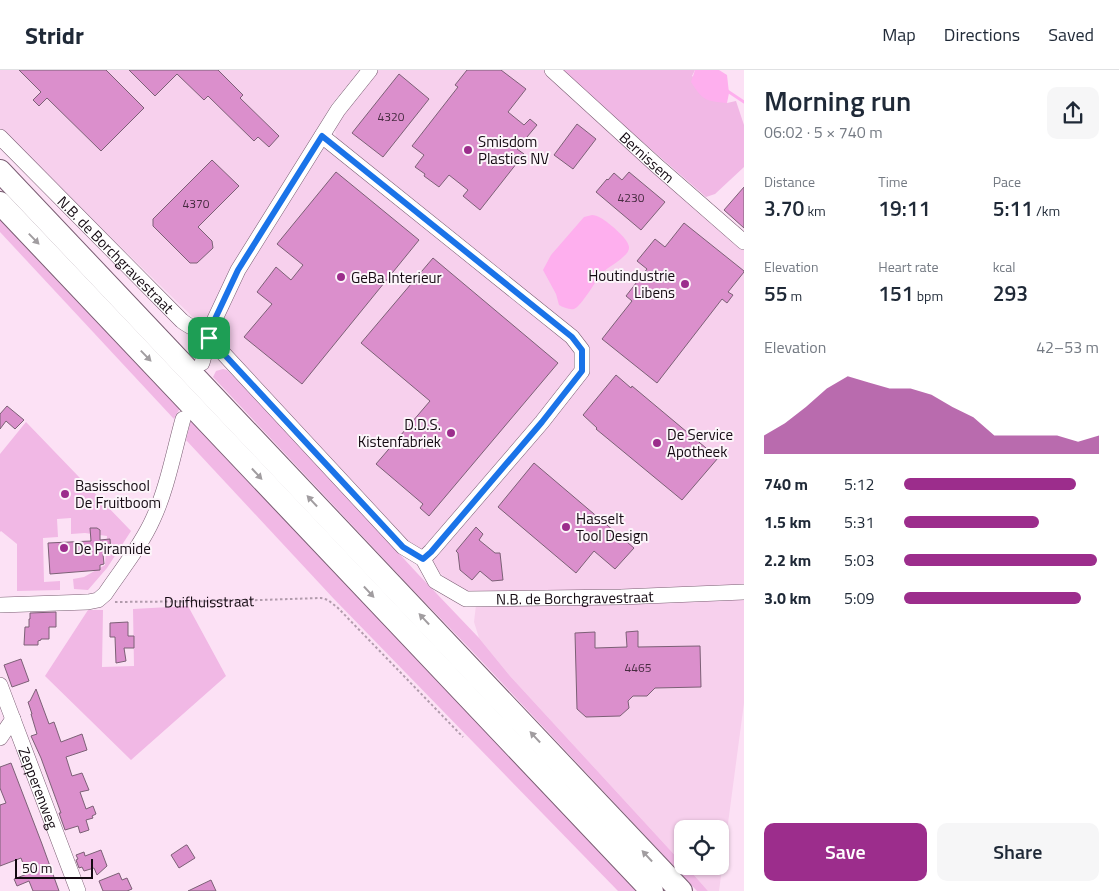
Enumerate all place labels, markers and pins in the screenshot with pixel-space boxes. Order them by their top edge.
place label: Smisdom Plastics NV [478,130,549,170]
marker: Smisdom Plastics NV [462,144,474,156]
place label: Houtindustrie Libens [588,264,675,304]
place label: GeBa Interieur [351,266,442,289]
marker: GeBa Interieur [335,271,347,283]
marker: Houtindustrie Libens [679,278,691,290]
pin [188,317,230,359]
place label: D.D.S. Kistenfabriek [358,413,441,453]
place label: De Service Apotheek [667,423,733,463]
marker: D.D.S. Kistenfabriek [445,427,457,439]
marker: De Service Apotheek [651,437,663,449]
place label: Basisschool De Fruitboom [75,474,161,514]
marker: Basisschool De Fruitboom [59,488,71,500]
place label: Hasselt Tool Design [576,507,648,547]
marker: Hasselt Tool Design [560,521,572,533]
place label: De Piramide [74,537,151,560]
marker: De Piramide [58,542,70,554]

